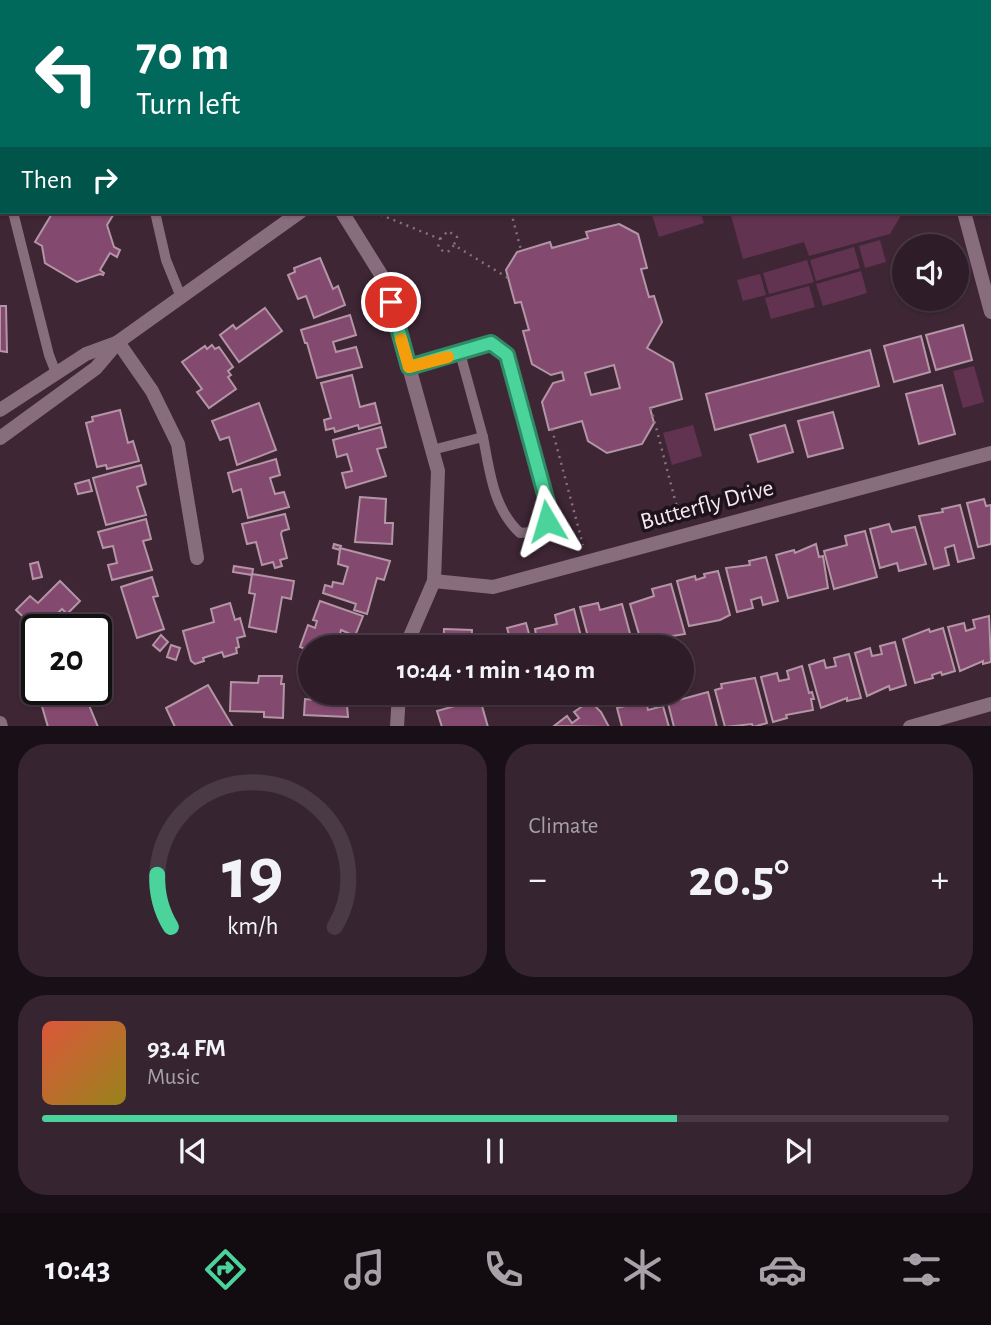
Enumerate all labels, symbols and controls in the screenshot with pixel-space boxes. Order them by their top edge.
icon: left [21,28,112,119]
text: 70 m [136,30,230,79]
text: Turn left [136,88,240,120]
icon: right [86,161,124,199]
text: Then [21,167,72,193]
map controls [892,234,969,311]
button: sound [892,234,969,311]
pin [361,272,421,332]
icon: arrive [372,283,410,321]
street label: Butterfly Drive [638,476,776,534]
position arrow [510,484,584,558]
speed limit sign: 20 [21,614,112,705]
text: 10:44 · 1 min · 140 m [397,657,595,683]
text: Climate [529,815,598,838]
text: 19 [222,839,283,912]
text: 20.5° [688,853,789,905]
text: − [529,861,547,899]
text: + [931,861,949,899]
text: km/h [226,913,278,938]
text: 93.4 FM [147,1035,226,1061]
text: Music [147,1066,199,1089]
icon: previous [174,1132,212,1170]
icon: pause [476,1132,514,1170]
icon: next [779,1132,817,1170]
icon: directions [201,1245,250,1294]
icon: music [340,1245,389,1294]
icon: phone [479,1245,528,1294]
icon: climate [618,1245,667,1294]
icon: car [758,1245,807,1294]
icon: filters [897,1245,946,1294]
text: 10:43 [45,1253,111,1285]

